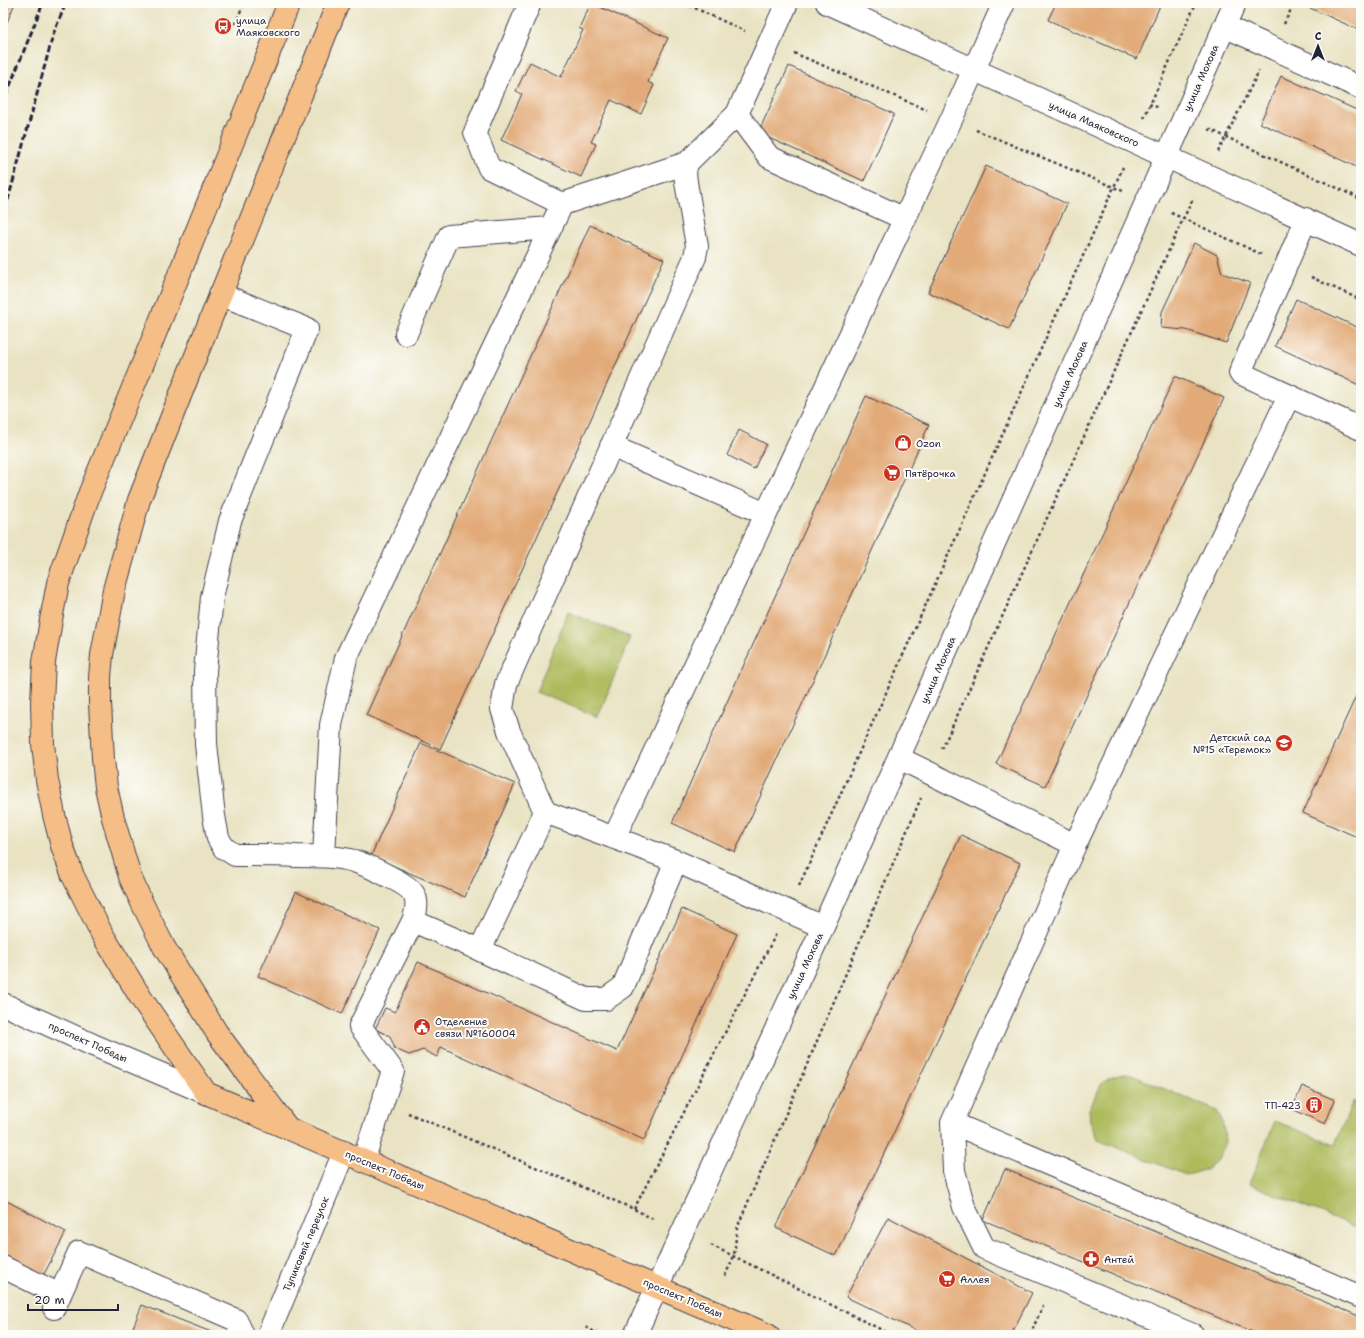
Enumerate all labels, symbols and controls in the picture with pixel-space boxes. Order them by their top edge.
place label: улица Маяковского [236,14,300,39]
bus stop icon: улица Маяковского [213,16,233,36]
north arrow [1298,26,1338,66]
text: С [1315,29,1322,44]
street label: улица Мохова [1180,42,1222,114]
street label: улица Маяковского [1047,98,1141,150]
street label: улица Мохова [1049,338,1091,410]
shop icon: Ozon [893,433,913,453]
place label: Ozon [916,437,941,450]
supermarket icon: Пятёрочка [882,463,902,483]
place label: Пятёрочка [905,467,956,480]
street label: улица Мохова [917,634,959,706]
place label: Детский сад №15 «Теремок» [1193,731,1272,756]
school or university icon: Детский сад №15 «Теремок» [1274,733,1294,753]
street label: улица Мохова [784,930,826,1001]
place label: Отделение связи №160004 [435,1015,516,1040]
public building icon: Отделение связи №160004 [412,1017,432,1037]
street label: проспект Победы [47,1019,129,1065]
building icon: ТП-423 [1304,1095,1324,1115]
place label: ТП-423 [1264,1099,1301,1112]
street label: проспект Победы [343,1147,427,1193]
street label: Тупиковый переулок [280,1194,332,1293]
pharmacy icon: Антей [1081,1249,1101,1269]
place label: Антей [1104,1253,1134,1266]
supermarket icon: Аллея [937,1269,957,1289]
place label: Аллея [960,1273,990,1286]
street label: проспект Победы [641,1275,725,1321]
scale bar [28,1286,118,1312]
text: 20 m [34,1292,65,1308]

